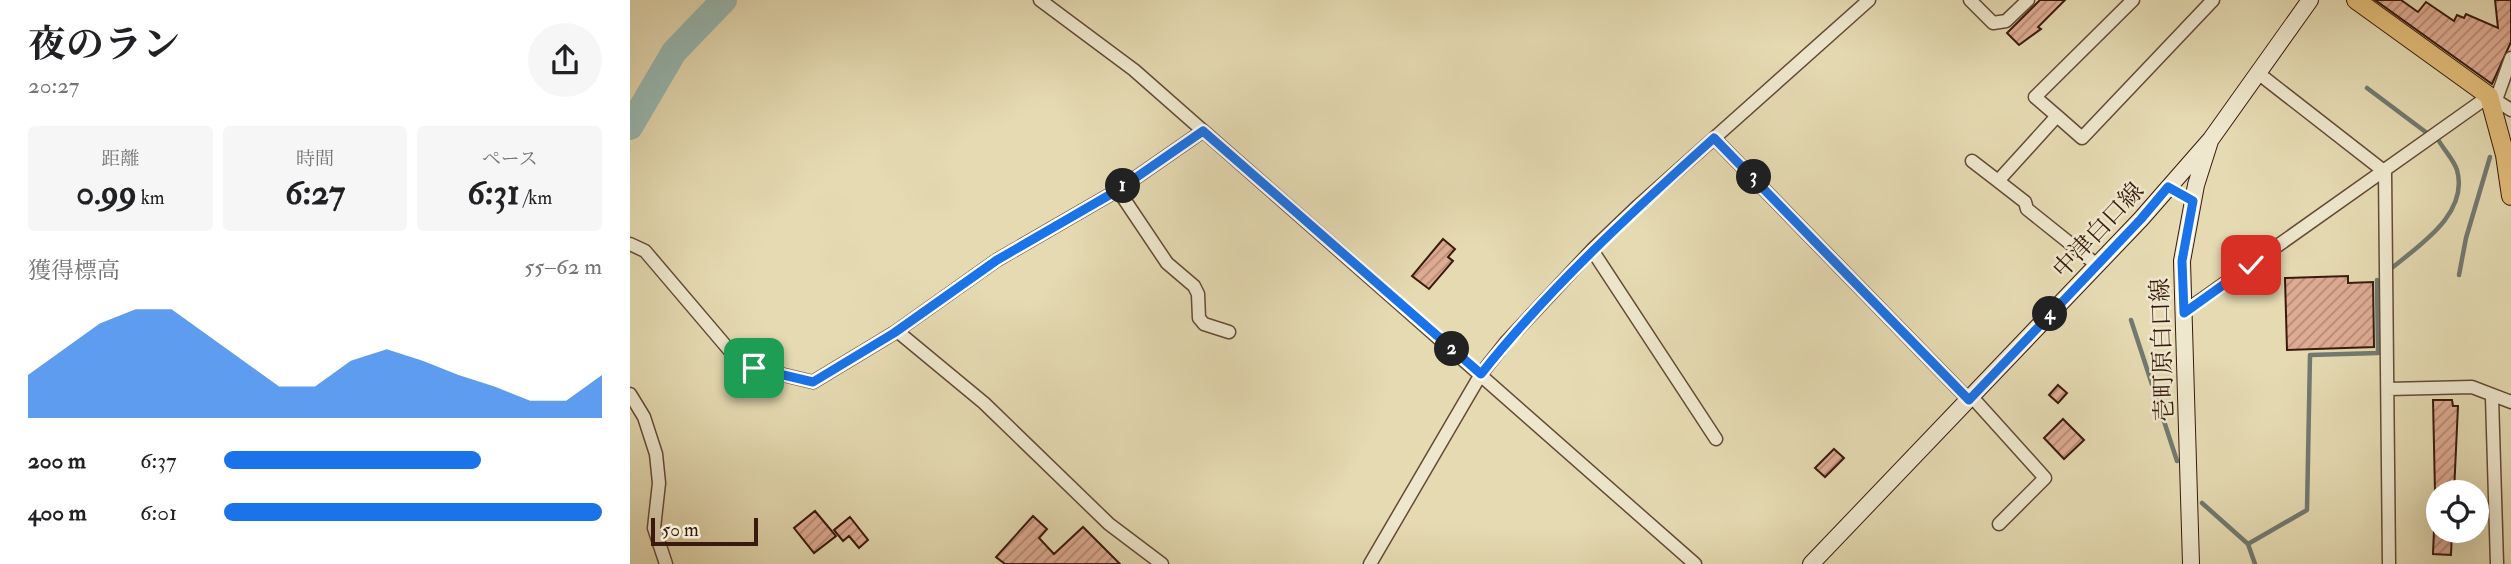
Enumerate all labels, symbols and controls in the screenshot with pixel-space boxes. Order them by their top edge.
text: 夜のラン [28,21,180,69]
button: share [528,23,602,97]
text: 20:27 [28,71,79,100]
text: 距離 [101,147,139,171]
text: 時間 [296,147,334,171]
text: ペース [482,147,538,171]
pin: 3 [1736,160,1772,194]
text: 3 [1750,164,1757,188]
pin: 1 [1106,168,1140,204]
text: 0.99 [76,171,137,215]
text: 6:27 [285,171,345,215]
text: 6:31 [467,171,519,215]
text: 1 [1119,173,1126,197]
street label: 中津白口線 [2046,176,2151,285]
text: km [137,186,165,210]
text: /km [519,186,552,210]
pin [2221,235,2281,295]
icon: check [2232,246,2270,284]
text: 55–62 m [524,252,602,281]
text: 獲得標高 [28,256,120,285]
street label: 壱町原白口線 [2144,277,2181,422]
pin: 4 [2032,296,2068,332]
text: 4 [2044,301,2055,325]
pin: 2 [1434,332,1470,366]
text: 2 [1447,336,1456,360]
pin [724,338,784,398]
icon: arrive [735,349,773,387]
text: 200 m [28,446,86,475]
text: 6:37 [140,446,177,475]
map controls [2426,480,2489,543]
button: locate [2426,480,2489,543]
text: 400 m [28,498,87,527]
text: 6:01 [140,498,177,527]
scale bar [651,515,758,547]
text: 50 m [662,518,699,542]

